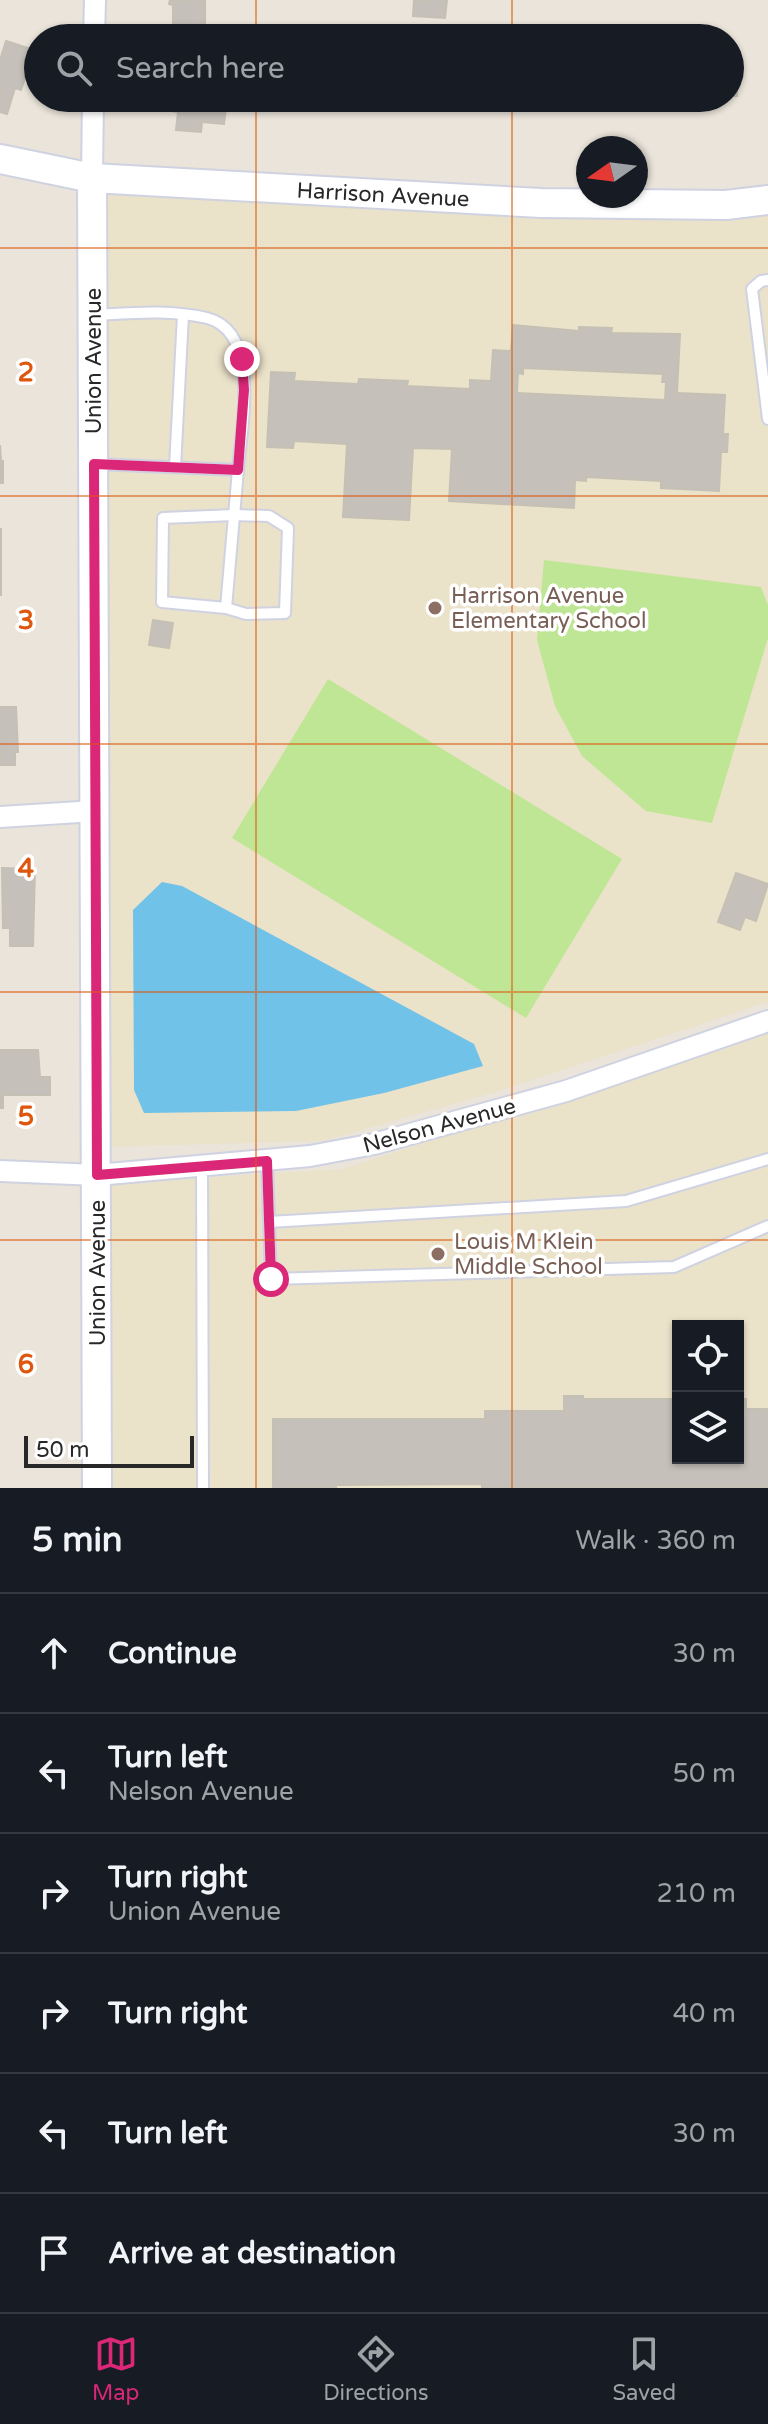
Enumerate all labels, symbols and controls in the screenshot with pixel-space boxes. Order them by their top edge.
search box [24,24,744,112]
icon: search [52,46,96,90]
text: Search here [116,50,285,87]
north arrow [576,136,648,208]
street label: Harrison Avenue [296,177,470,213]
street label: Union Avenue [81,288,107,434]
route end [224,341,260,377]
text: 2 [18,357,34,388]
place label: Harrison Avenue Elementary School [451,583,646,634]
marker: Harrison Avenue Elementary School [426,599,444,617]
text: 3 [18,605,34,636]
text: 4 [18,853,34,884]
street label: Nelson Avenue [360,1093,518,1159]
text: 5 [18,1101,34,1132]
street label: Union Avenue [85,1200,111,1346]
place label: Louis M Klein Middle School [454,1229,603,1280]
marker: Louis M Klein Middle School [429,1245,447,1263]
route start [253,1261,289,1297]
map controls [672,1320,744,1464]
button: locate [672,1320,744,1392]
text: 6 [18,1349,34,1380]
button: layers [672,1392,744,1464]
scale bar [24,1432,194,1468]
text: 50 m [36,1437,90,1463]
text: 5 min [32,1520,123,1561]
text: Walk · 360 m [576,1525,736,1556]
icon: ahead [32,1631,76,1675]
text: Continue [108,1635,237,1672]
text: 30 m [673,1638,736,1669]
text: Turn left [108,1739,227,1776]
icon: left [32,1751,76,1795]
text: 50 m [673,1758,736,1789]
text: Nelson Avenue [108,1776,294,1807]
text: Turn right [108,1859,248,1896]
icon: right [32,1871,76,1915]
text: 210 m [656,1878,736,1909]
text: Union Avenue [108,1896,281,1927]
icon: right [32,1991,76,2035]
text: Turn right [108,1995,248,2032]
text: 40 m [673,1998,736,2029]
icon: left [32,2111,76,2155]
text: Turn left [108,2115,227,2152]
text: 30 m [673,2118,736,2149]
icon: arrive [32,2231,76,2275]
text: Arrive at destination [108,2235,396,2272]
tab: Map [92,2332,139,2406]
tab: Directions [323,2332,429,2406]
tab: Saved [612,2332,676,2406]

